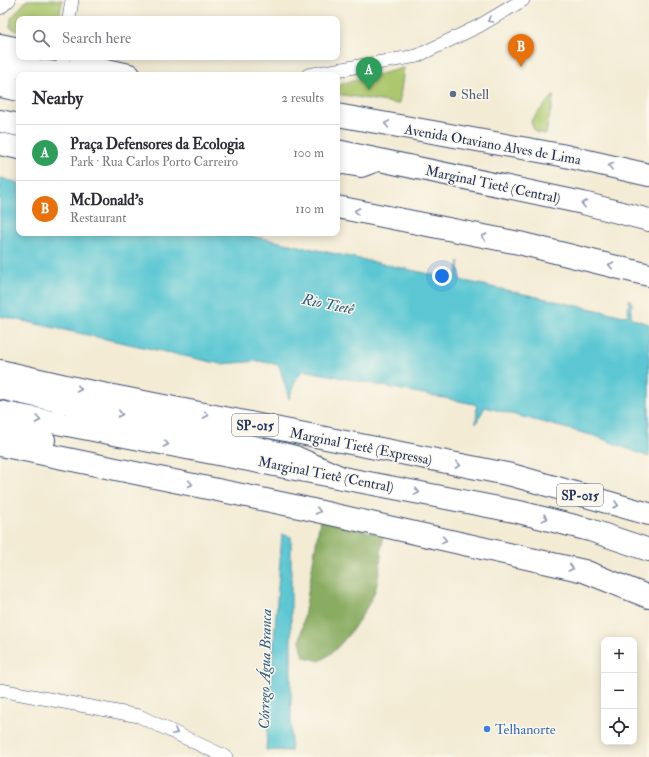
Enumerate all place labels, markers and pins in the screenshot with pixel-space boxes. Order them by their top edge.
pin: B [508,34,534,67]
pin: A [356,57,382,90]
place label: Shell [461,86,490,103]
marker: Shell [448,89,458,99]
place label: Telhanorte [495,721,556,738]
marker: Telhanorte [482,724,492,734]

